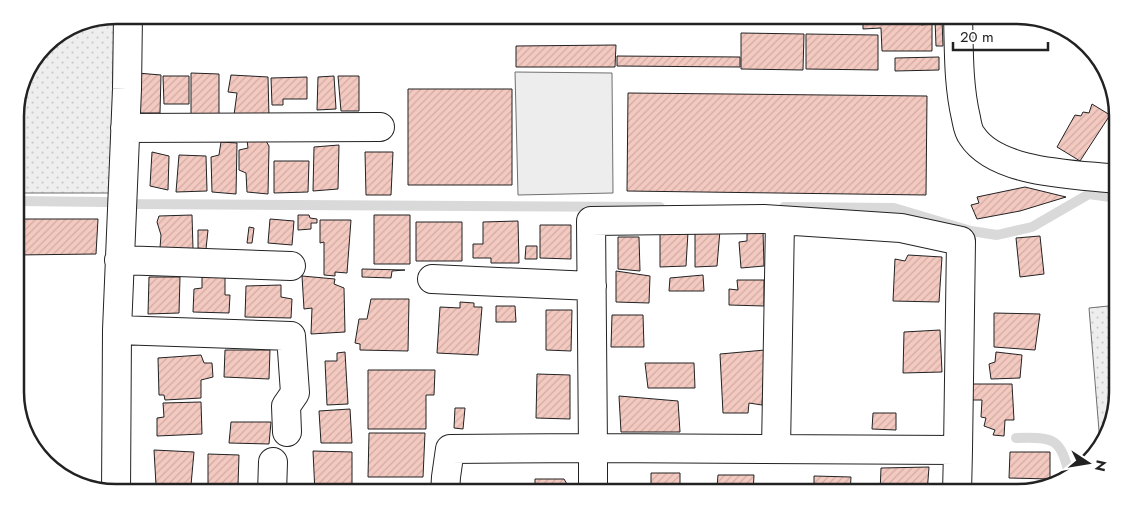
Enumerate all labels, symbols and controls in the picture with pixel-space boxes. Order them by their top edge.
scale bar [953,20,1048,52]
text: 20 m [960,26,994,48]
north arrow [1063,438,1113,488]
text: N [1090,458,1112,473]

